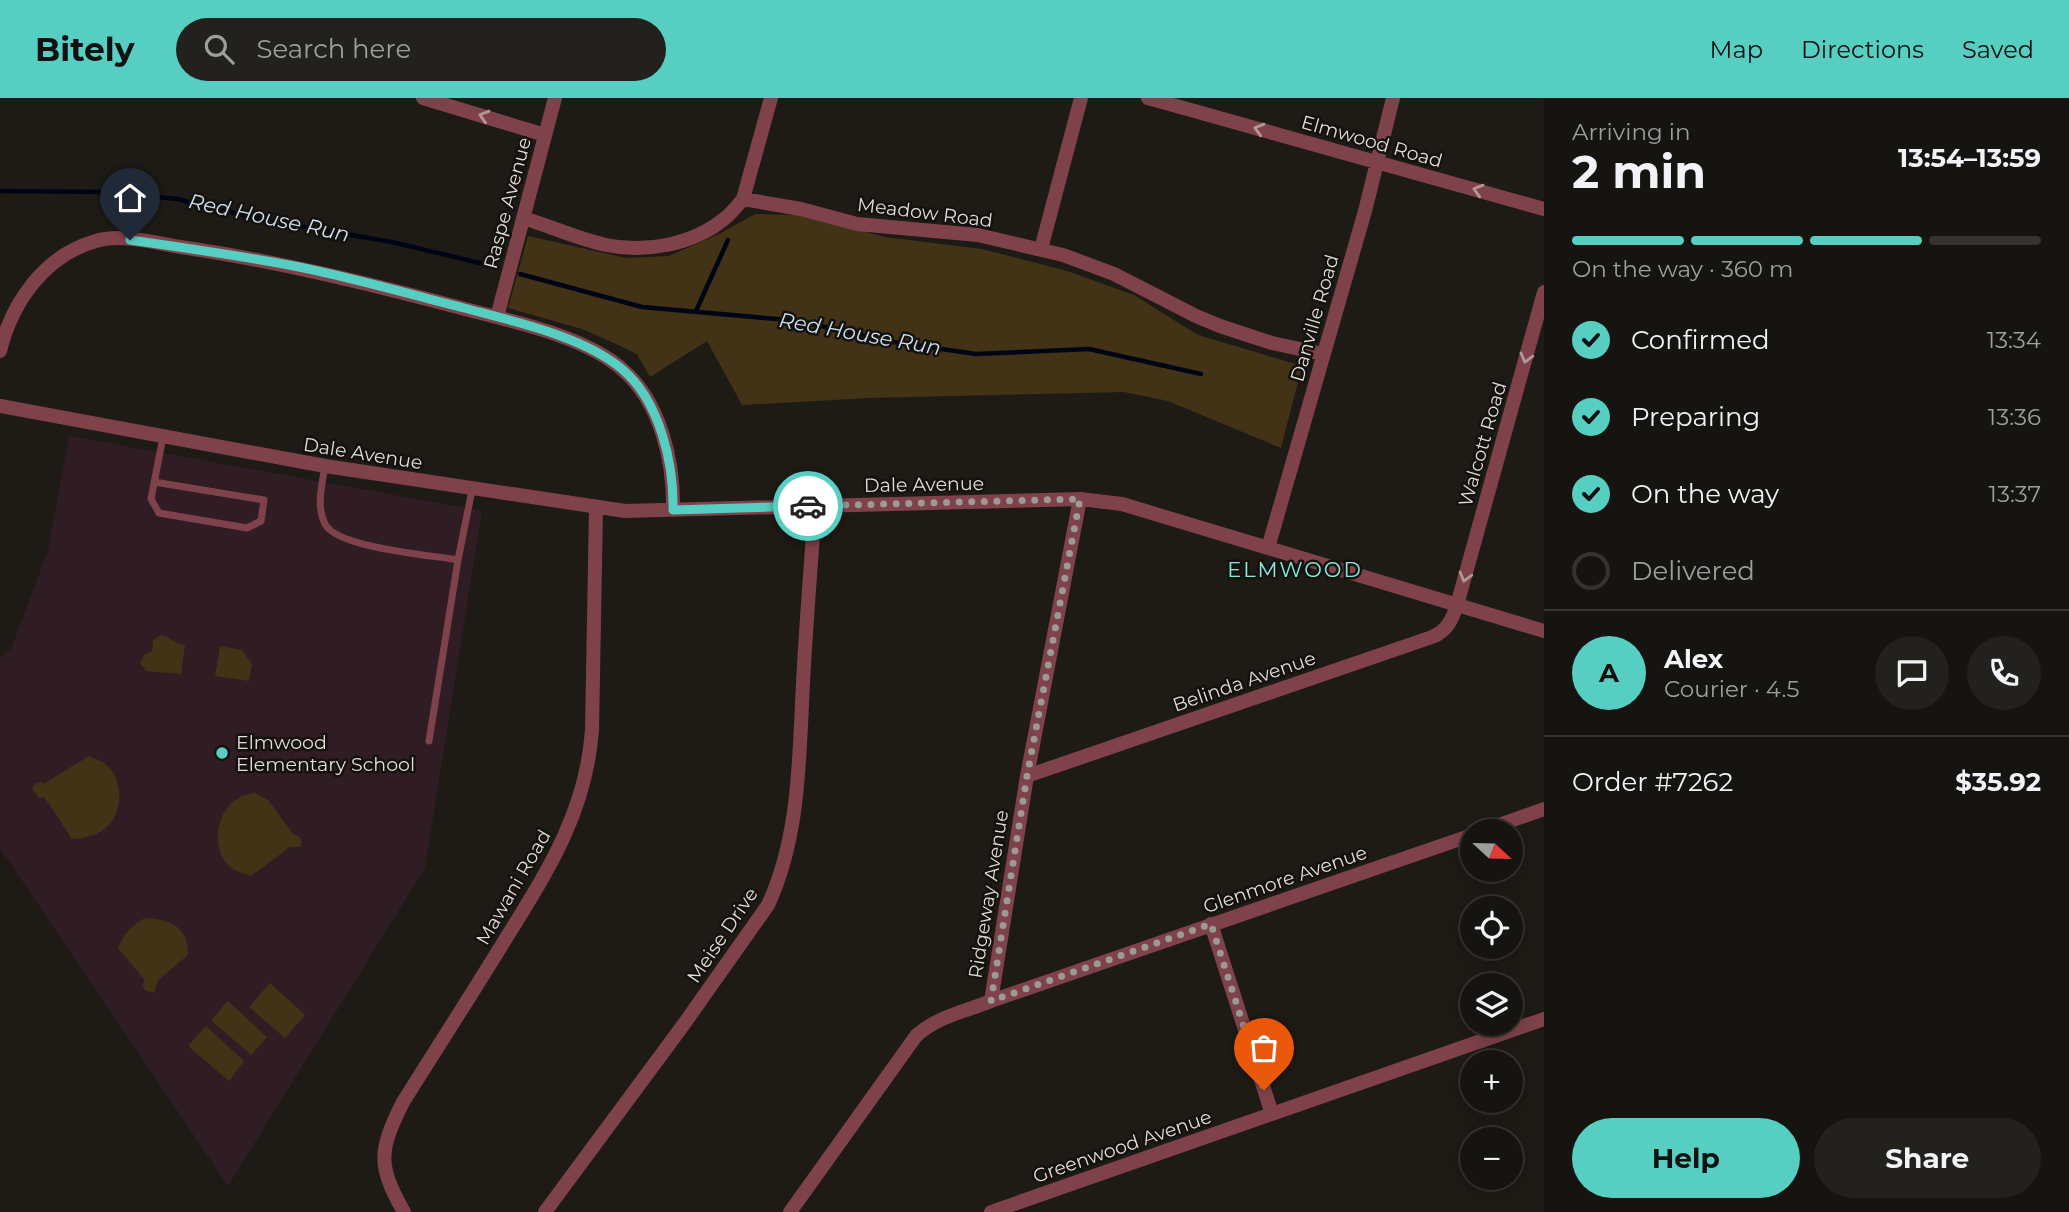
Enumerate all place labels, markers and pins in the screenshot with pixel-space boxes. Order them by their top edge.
pin [100,168,160,240]
place label: Elmwood Elementary School [236,731,415,776]
marker: Elmwood Elementary School [214,745,230,761]
pin [1234,1018,1294,1090]

